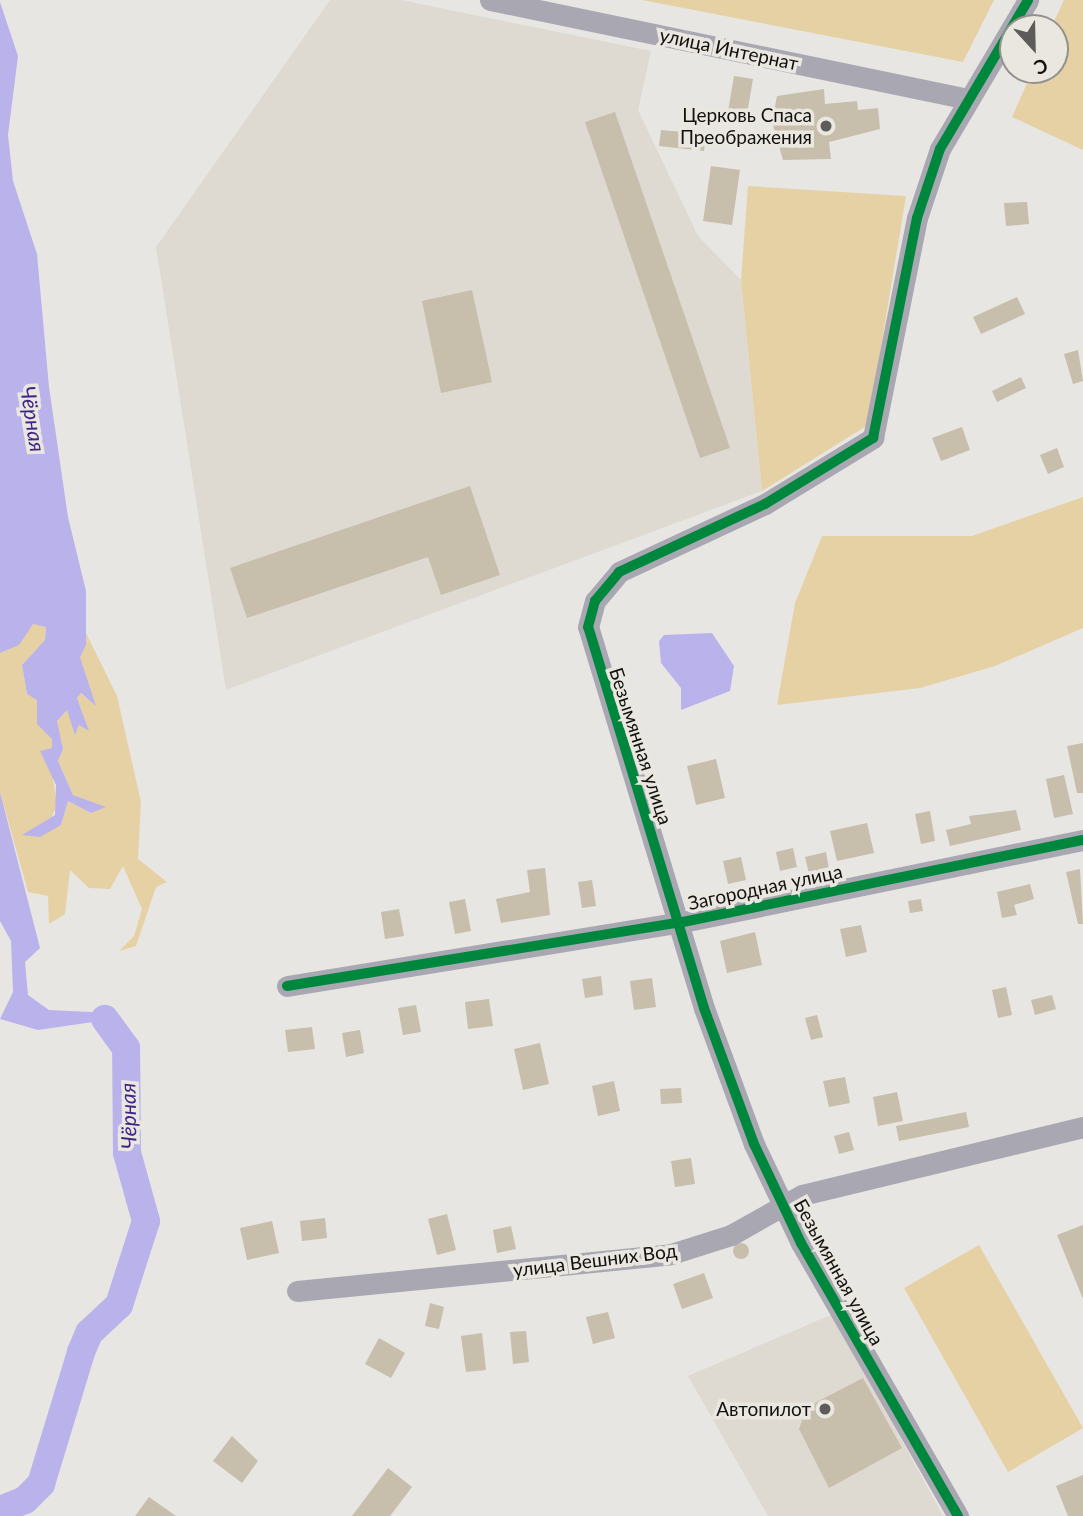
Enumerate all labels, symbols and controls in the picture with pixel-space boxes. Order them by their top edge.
north arrow [999,14,1069,84]
street label: улица Интернат [658,23,800,75]
text: С [1031,54,1051,80]
place label: Церковь Спаса Преображения [680,104,812,148]
marker: Церковь Спаса Преображения [818,118,834,134]
water label: Чёрная [15,384,51,454]
street label: Безымянная улица [605,665,677,827]
street label: Загородная улица [686,859,844,915]
water label: Чёрная [115,1083,141,1149]
street label: Безымянная улица [789,1195,889,1349]
street label: улица Вешних Вод [512,1239,678,1281]
place label: Автопилот [716,1398,811,1420]
marker: Автопилот [817,1401,833,1417]

